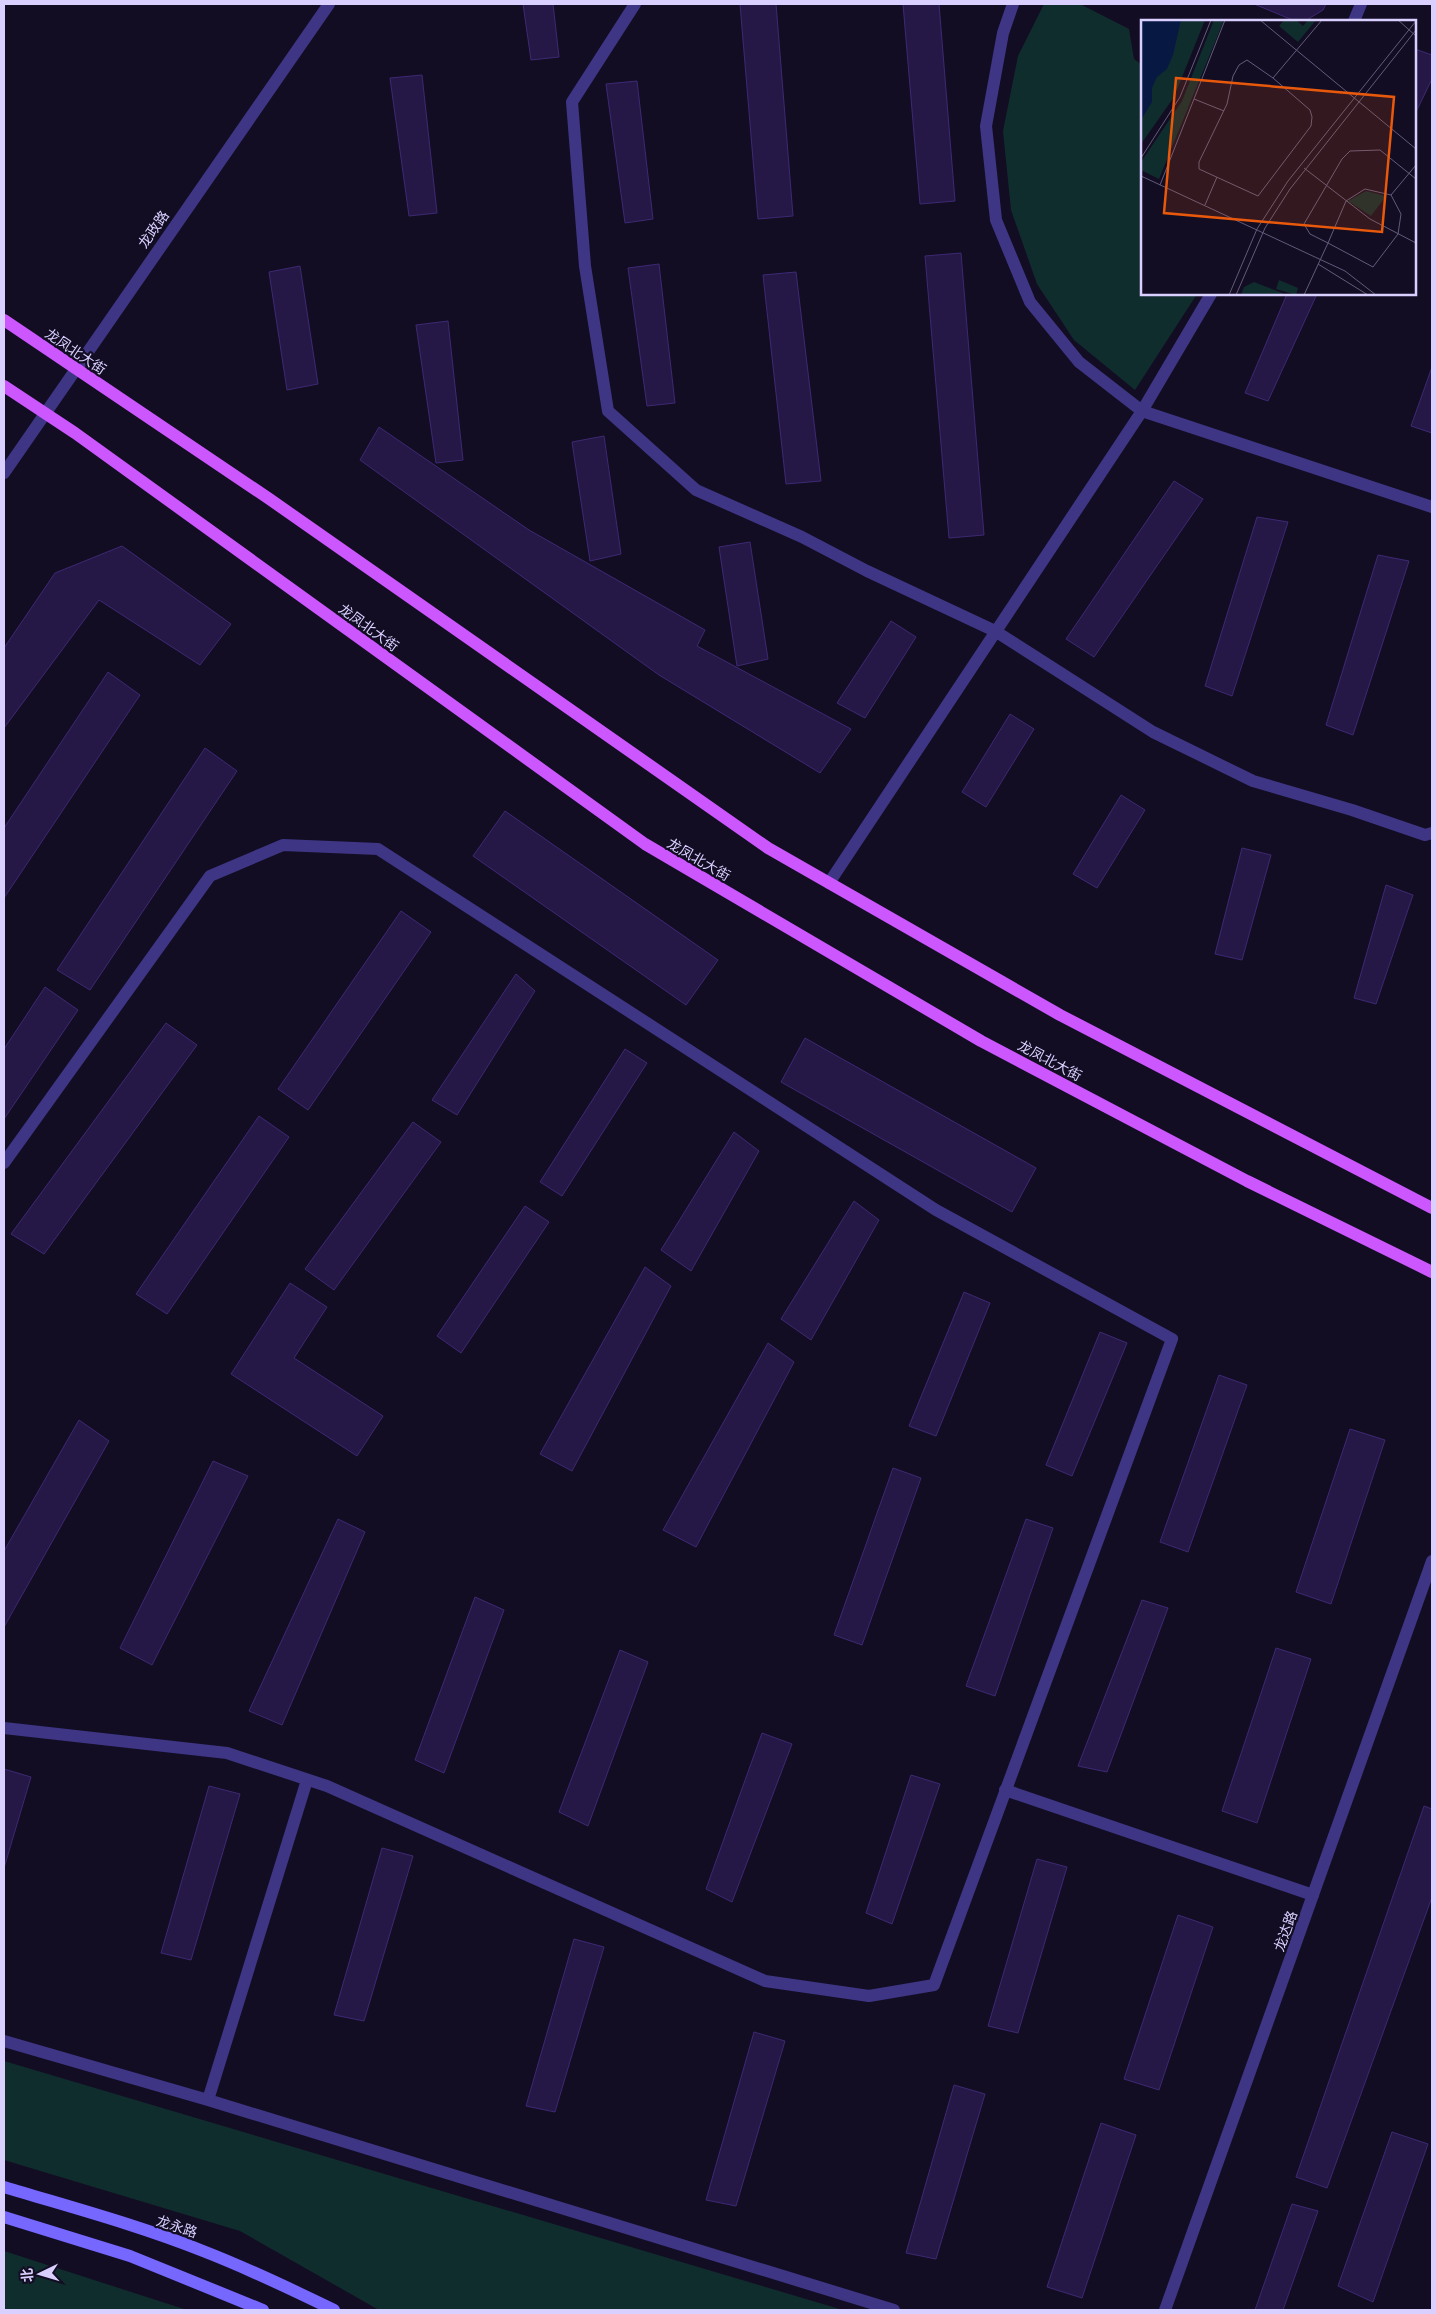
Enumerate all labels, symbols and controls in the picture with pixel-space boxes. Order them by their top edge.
inset map [1141,20,1416,295]
street label: 龙政路 [133,206,173,252]
street label: 龙凤北大街 [42,324,110,378]
street label: 龙凤北大街 [335,599,403,655]
street label: 龙凤北大街 [664,833,734,885]
street label: 龙凤北大街 [1015,1035,1085,1085]
street label: 龙达路 [1269,1908,1301,1954]
street label: 龙永路 [154,2210,200,2242]
north arrow [15,2249,65,2299]
text: 北 [16,2267,37,2283]

